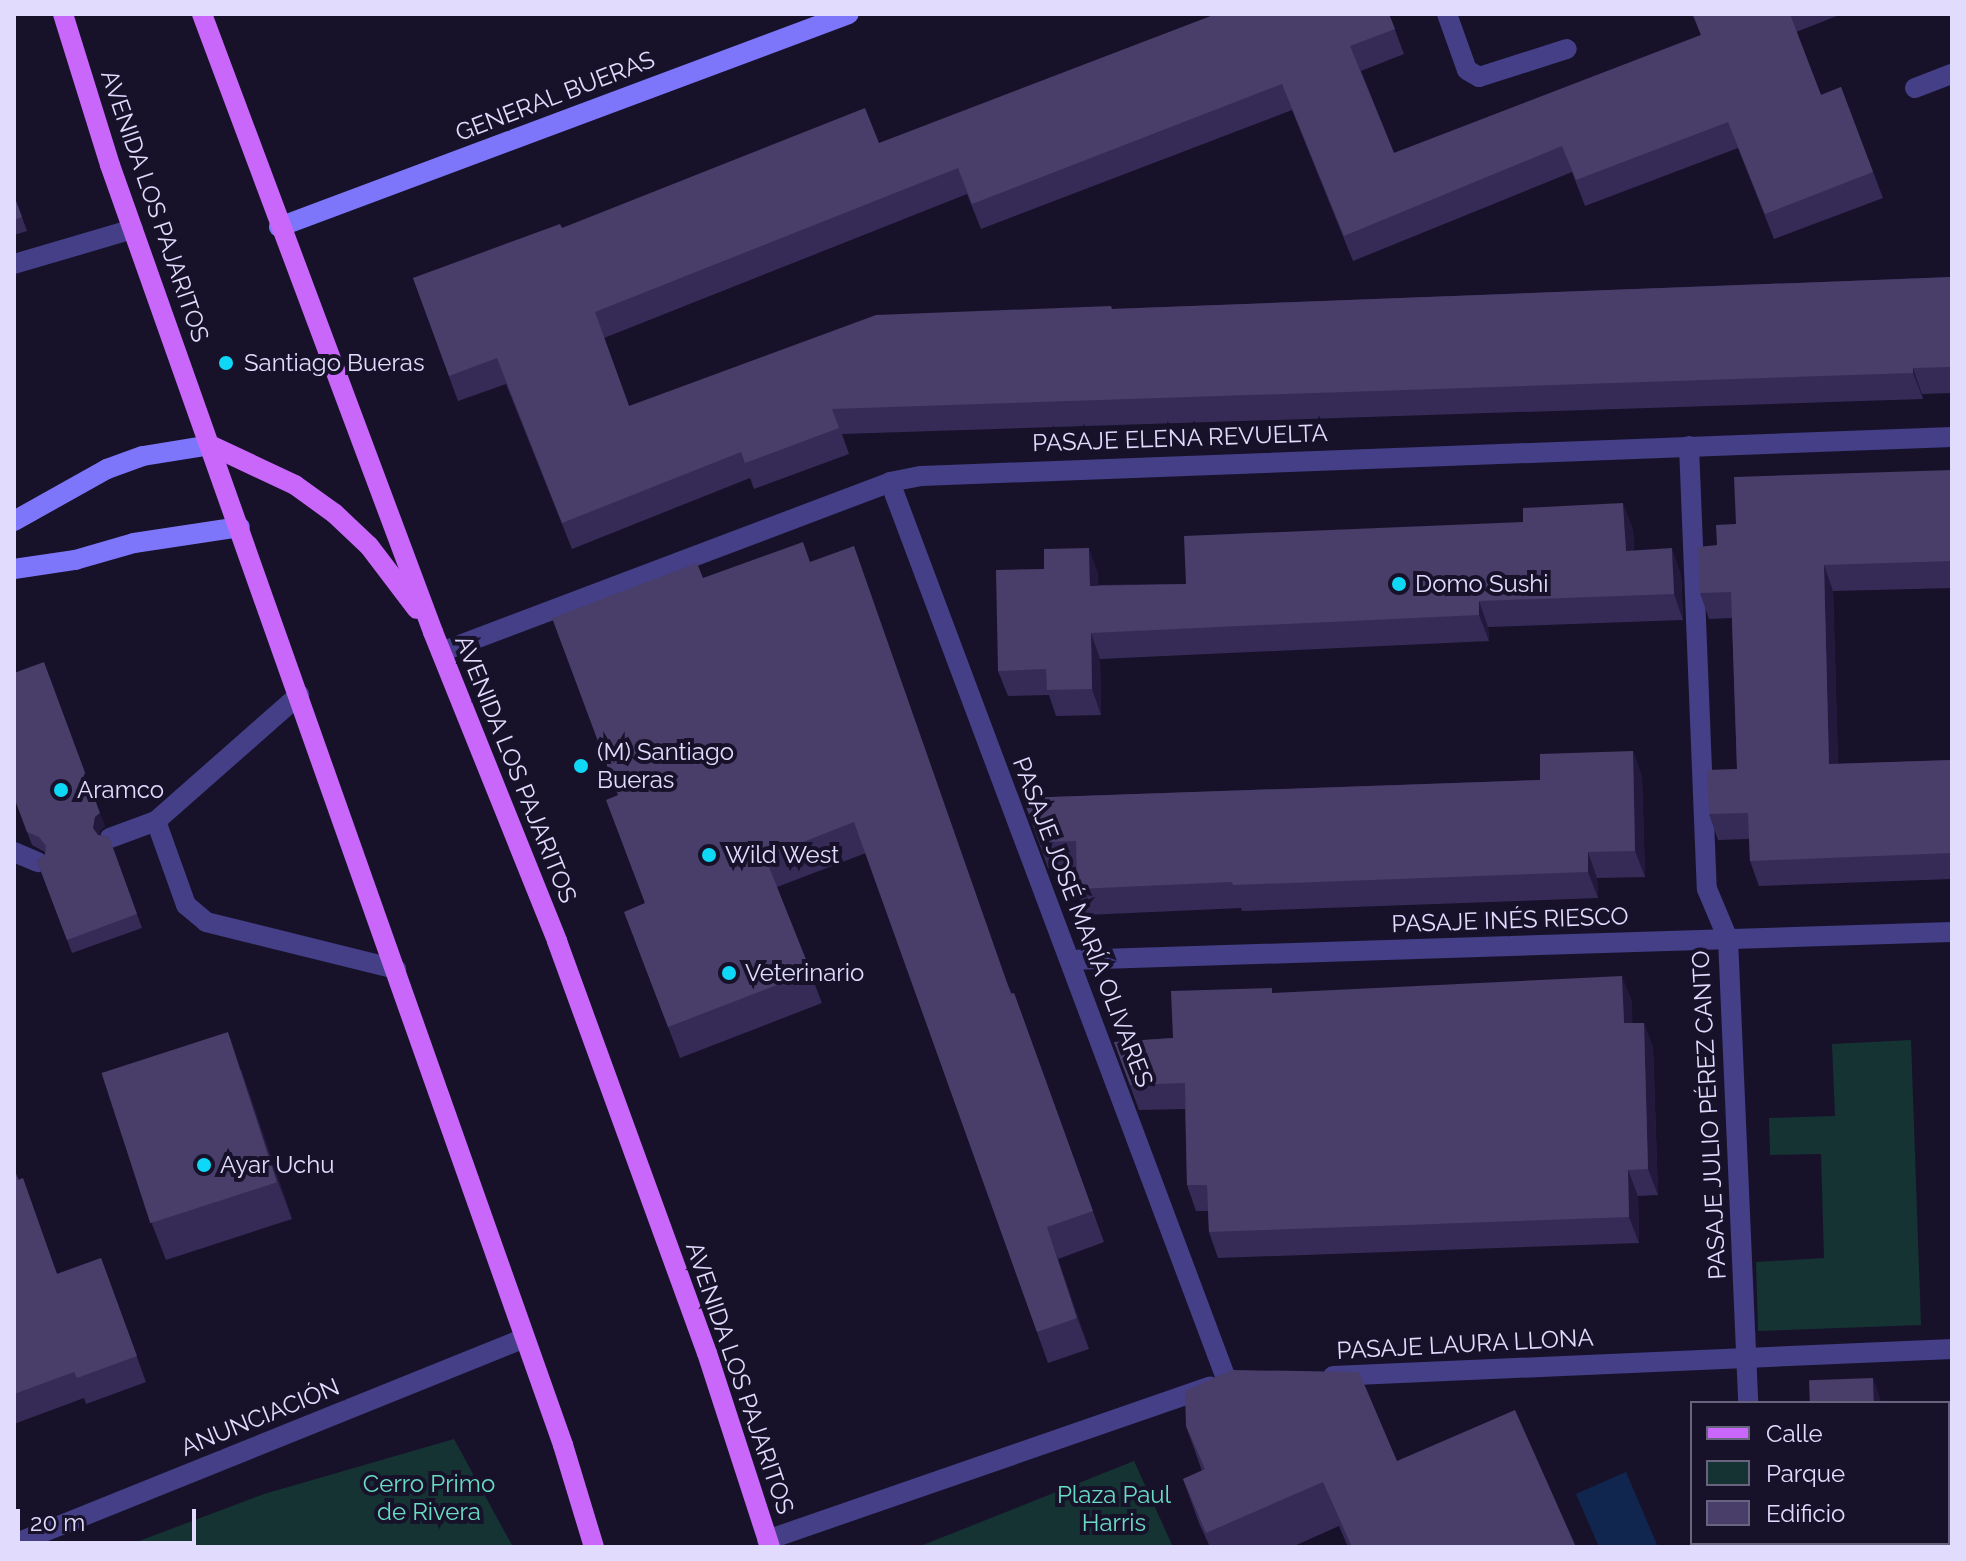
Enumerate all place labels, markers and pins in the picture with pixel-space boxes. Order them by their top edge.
place label: Santiago Bueras [244,349,424,377]
marker: Santiago Bueras [215,352,237,374]
place label: Domo Sushi [1415,570,1549,598]
marker: Domo Sushi [1390,575,1408,593]
place label: (M) Santiago Bueras [597,738,734,794]
marker: (M) Santiago Bueras [572,757,590,775]
place label: Aramco [77,776,164,804]
marker: Aramco [52,781,70,799]
place label: Wild West [725,841,840,869]
marker: Wild West [700,846,718,864]
place label: Veterinario [745,959,864,987]
marker: Veterinario [720,964,738,982]
place label: Ayar Uchu [220,1151,335,1179]
marker: Ayar Uchu [195,1156,213,1174]

